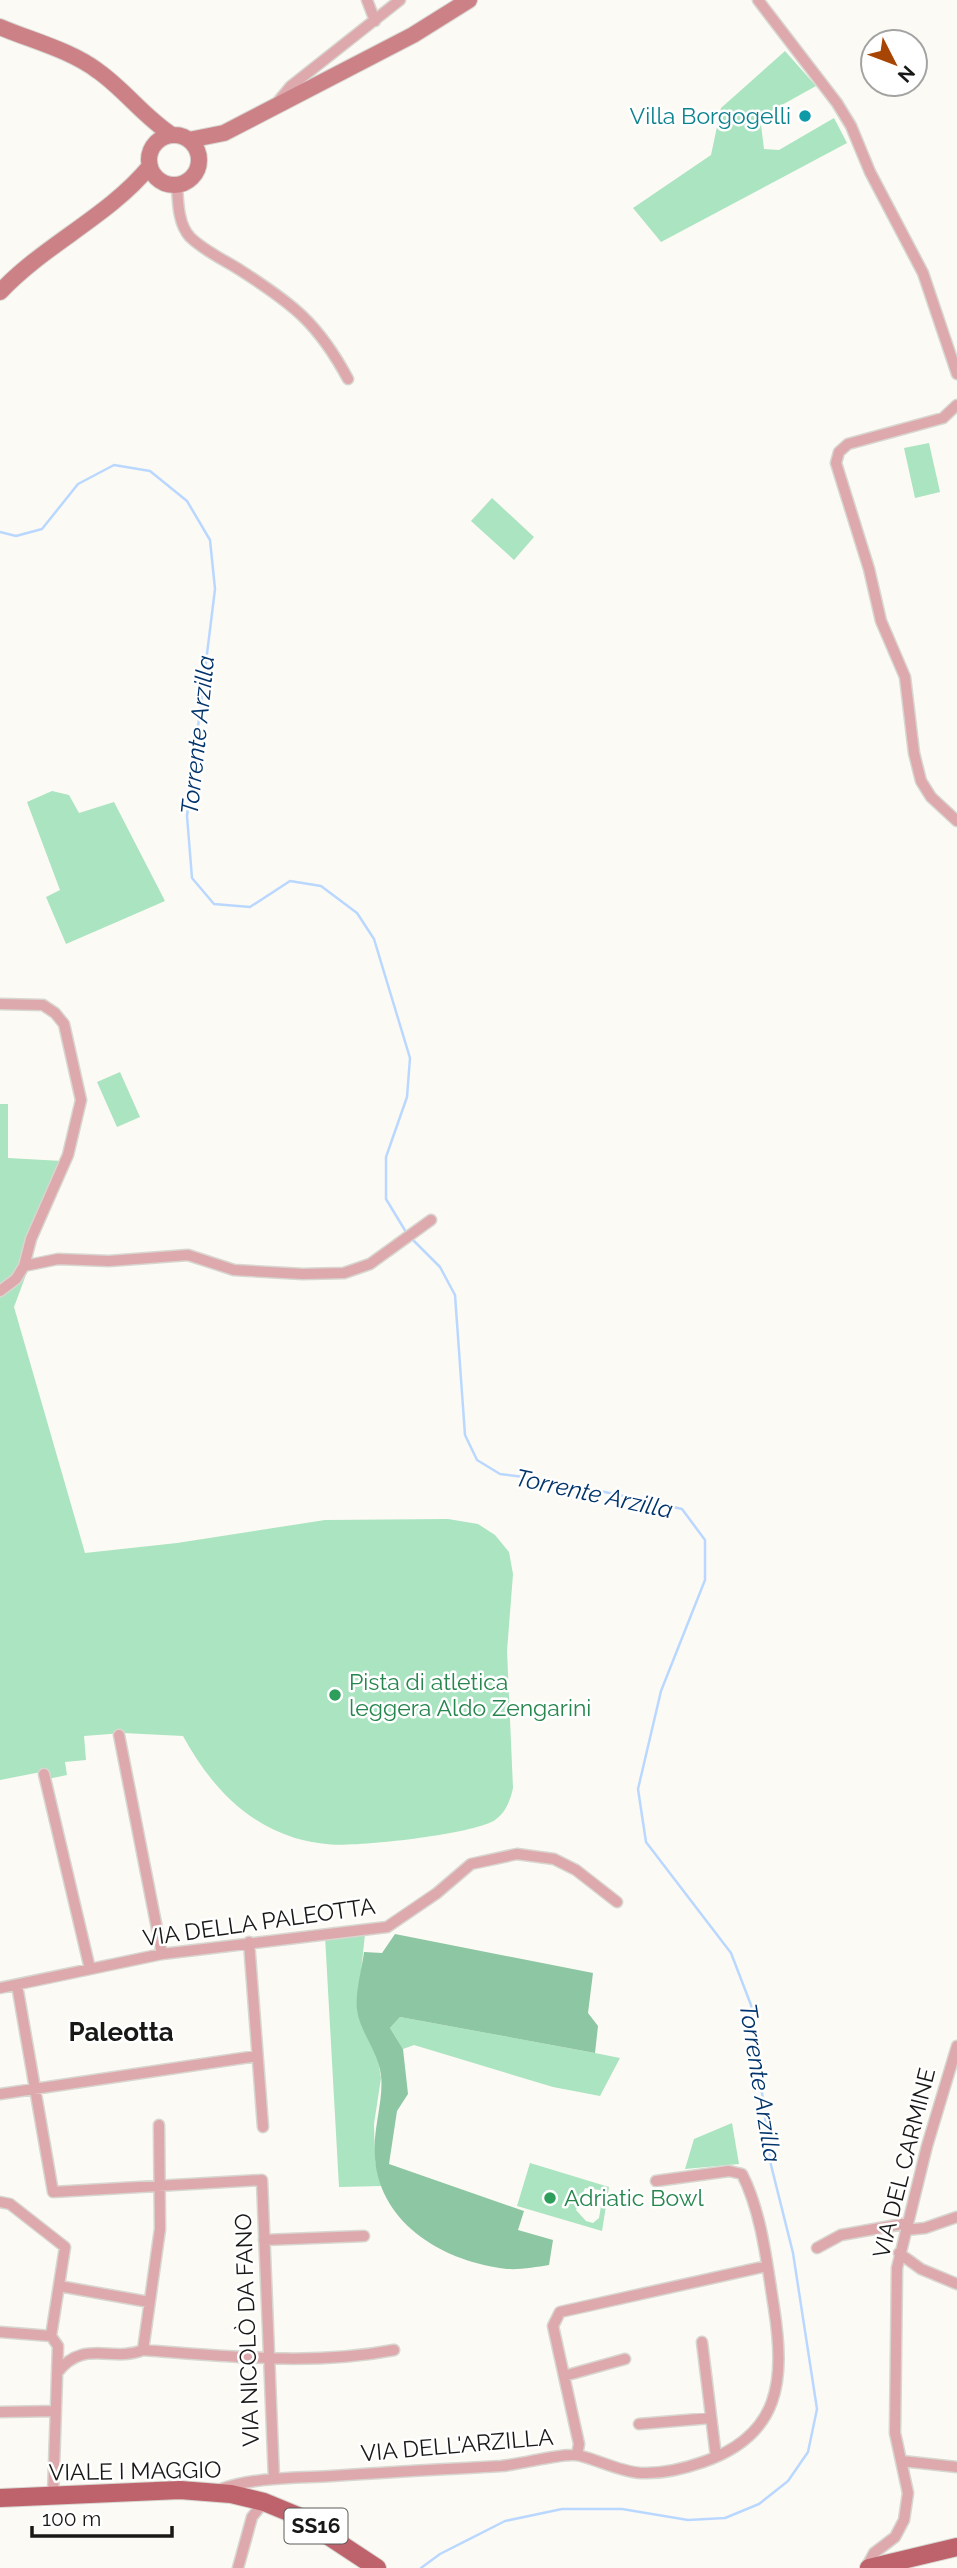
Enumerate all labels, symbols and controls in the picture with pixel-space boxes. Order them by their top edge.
north arrow [859,28,929,98]
text: N [894,62,920,87]
place label: Villa Borgogelli [630,102,791,129]
marker: Villa Borgogelli [797,108,813,124]
water label: Torrente Arzilla [175,654,220,816]
water label: Torrente Arzilla [513,1463,676,1524]
place label: Pista di atletica leggera Aldo Zengarini [349,1668,591,1721]
marker: Pista di atletica leggera Aldo Zengarini [327,1687,343,1703]
street label: VIA DELLA PALEOTTA [141,1892,377,1951]
water label: Torrente Arzilla [734,2002,787,2164]
district label: Paleotta [68,2017,174,2047]
street label: VIA DEL CARMINE [867,2065,940,2261]
place label: Adriatic Bowl [564,2184,705,2211]
marker: Adriatic Bowl [542,2190,558,2206]
street label: VIA NICOLÒ DA FANO [229,2213,264,2447]
street label: VIA DELL'ARZILLA [360,2423,555,2466]
street label: VIALE I MAGGIO [48,2455,222,2486]
scale bar [32,2494,172,2538]
text: 100 m [42,2506,101,2531]
road number: SS16 [284,2508,348,2544]

